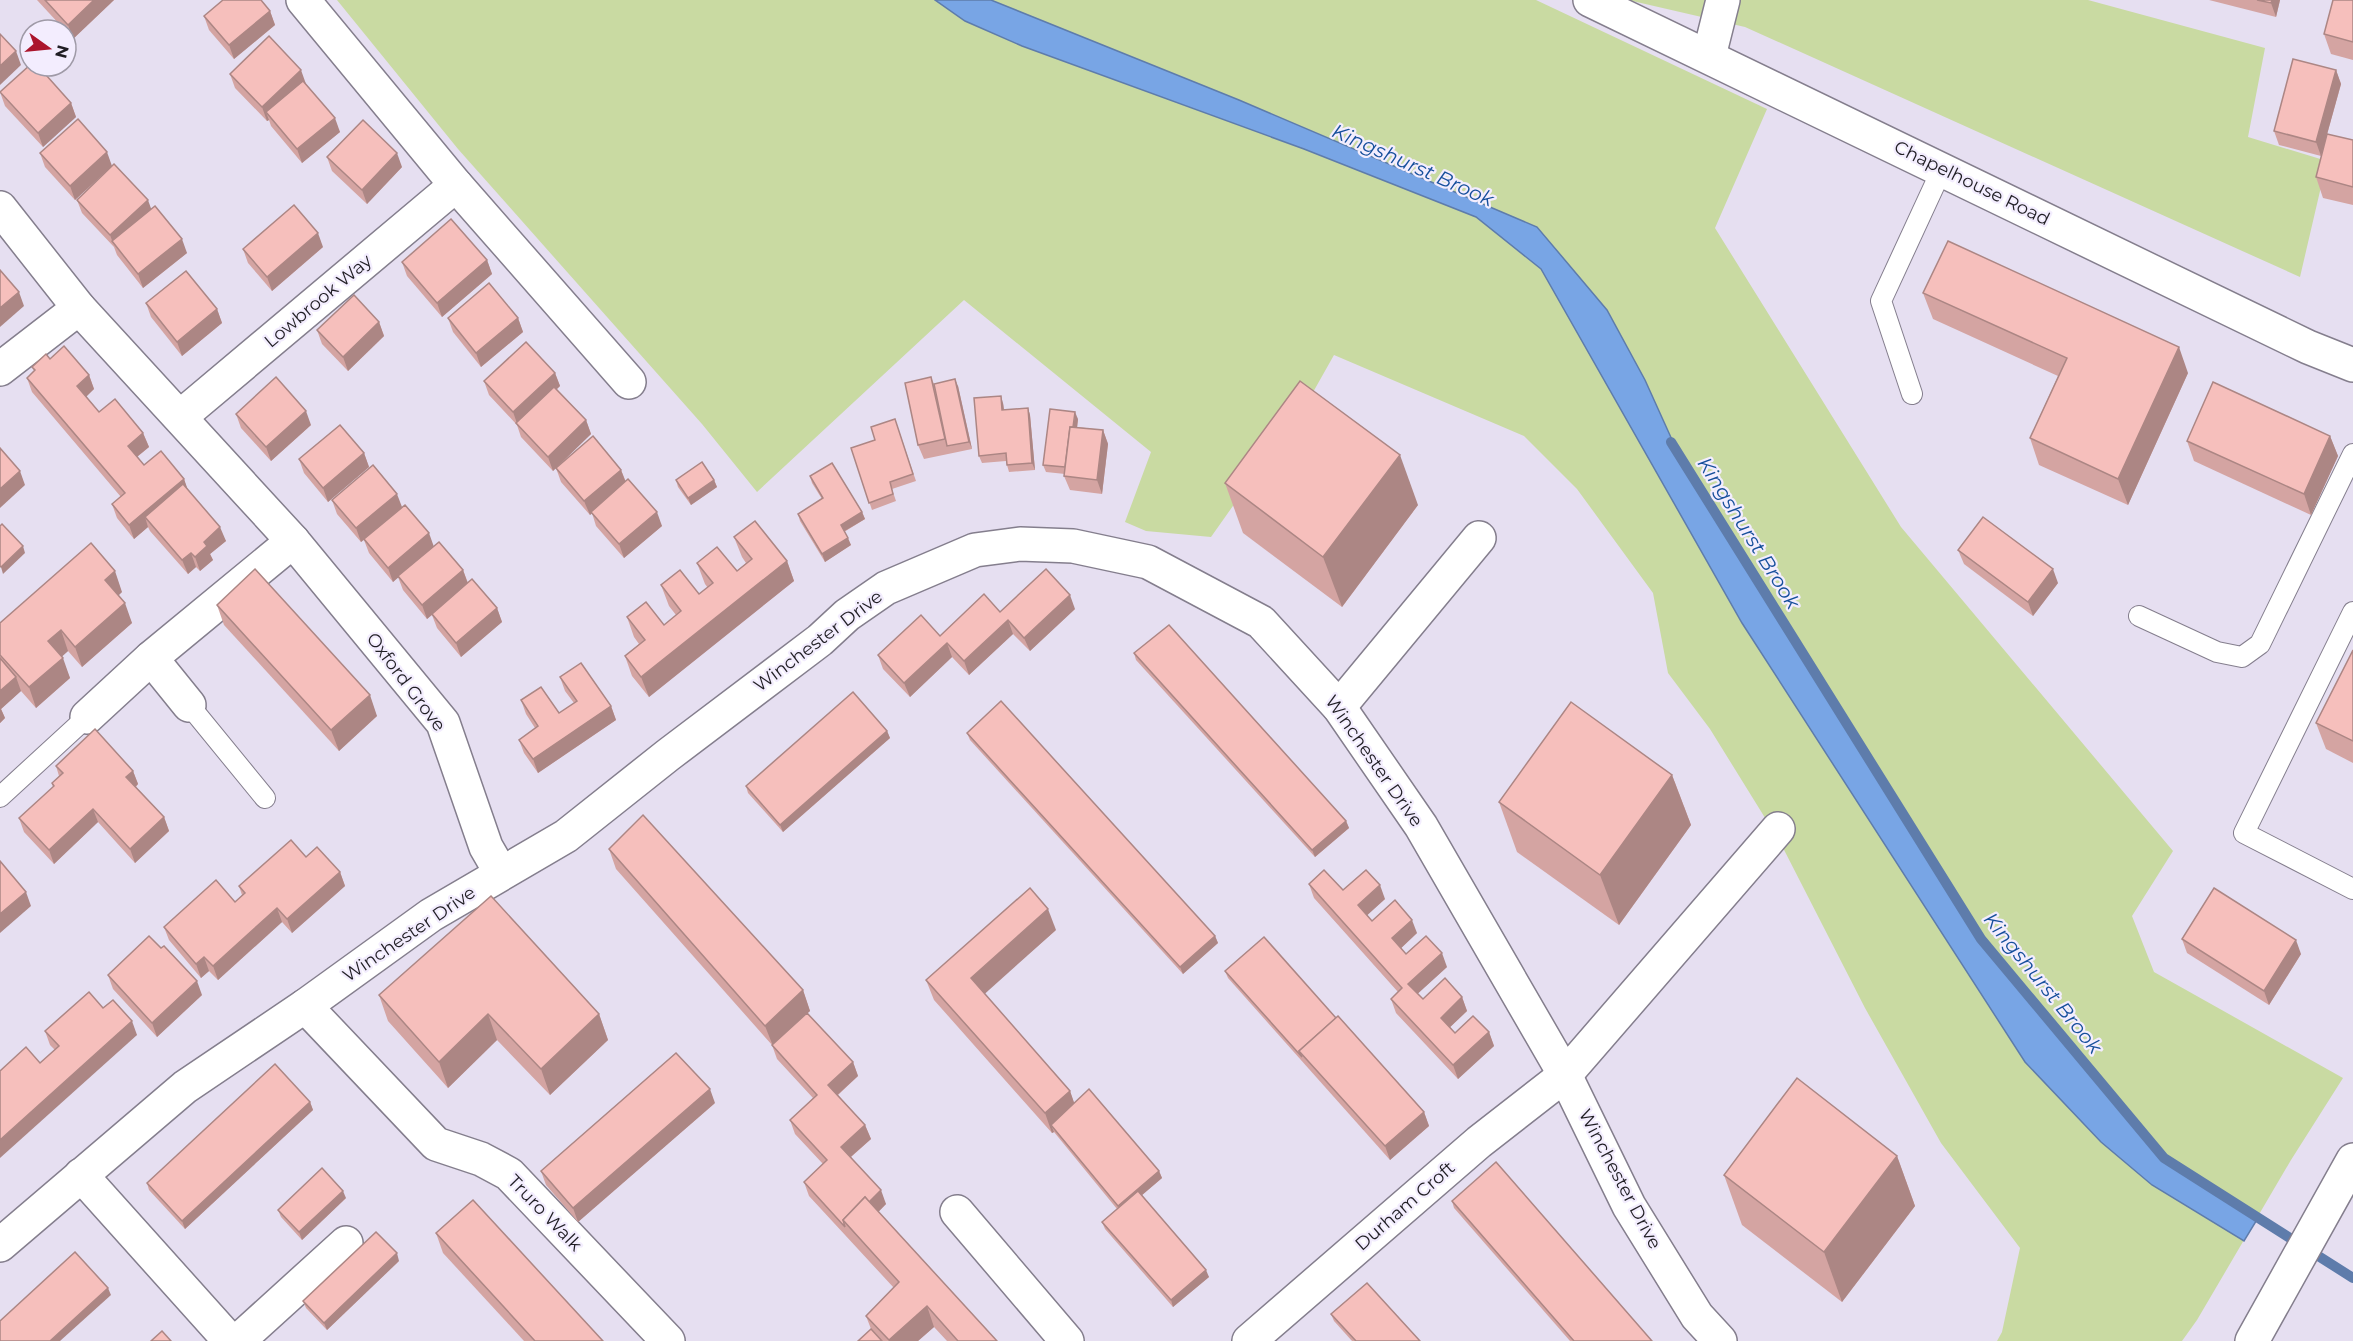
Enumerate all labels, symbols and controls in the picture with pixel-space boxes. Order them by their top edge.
north arrow [18,18,78,78]
text: N [51,43,73,60]
water label: Kingshurst Brook [1328,119,1499,212]
street label: Chapelhouse Road [1891,136,2053,230]
street label: Lowbrook Way [260,249,376,352]
water label: Kingshurst Brook [1693,453,1806,614]
street label: Winchester Drive [749,585,887,697]
street label: Oxford Grove [362,628,450,736]
street label: Winchester Drive [1320,691,1428,831]
street label: Winchester Drive [338,881,480,987]
water label: Kingshurst Brook [1979,908,2108,1059]
street label: Winchester Drive [1574,1105,1666,1253]
street label: Durham Croft [1351,1157,1459,1255]
street label: Truro Walk [503,1170,587,1256]

